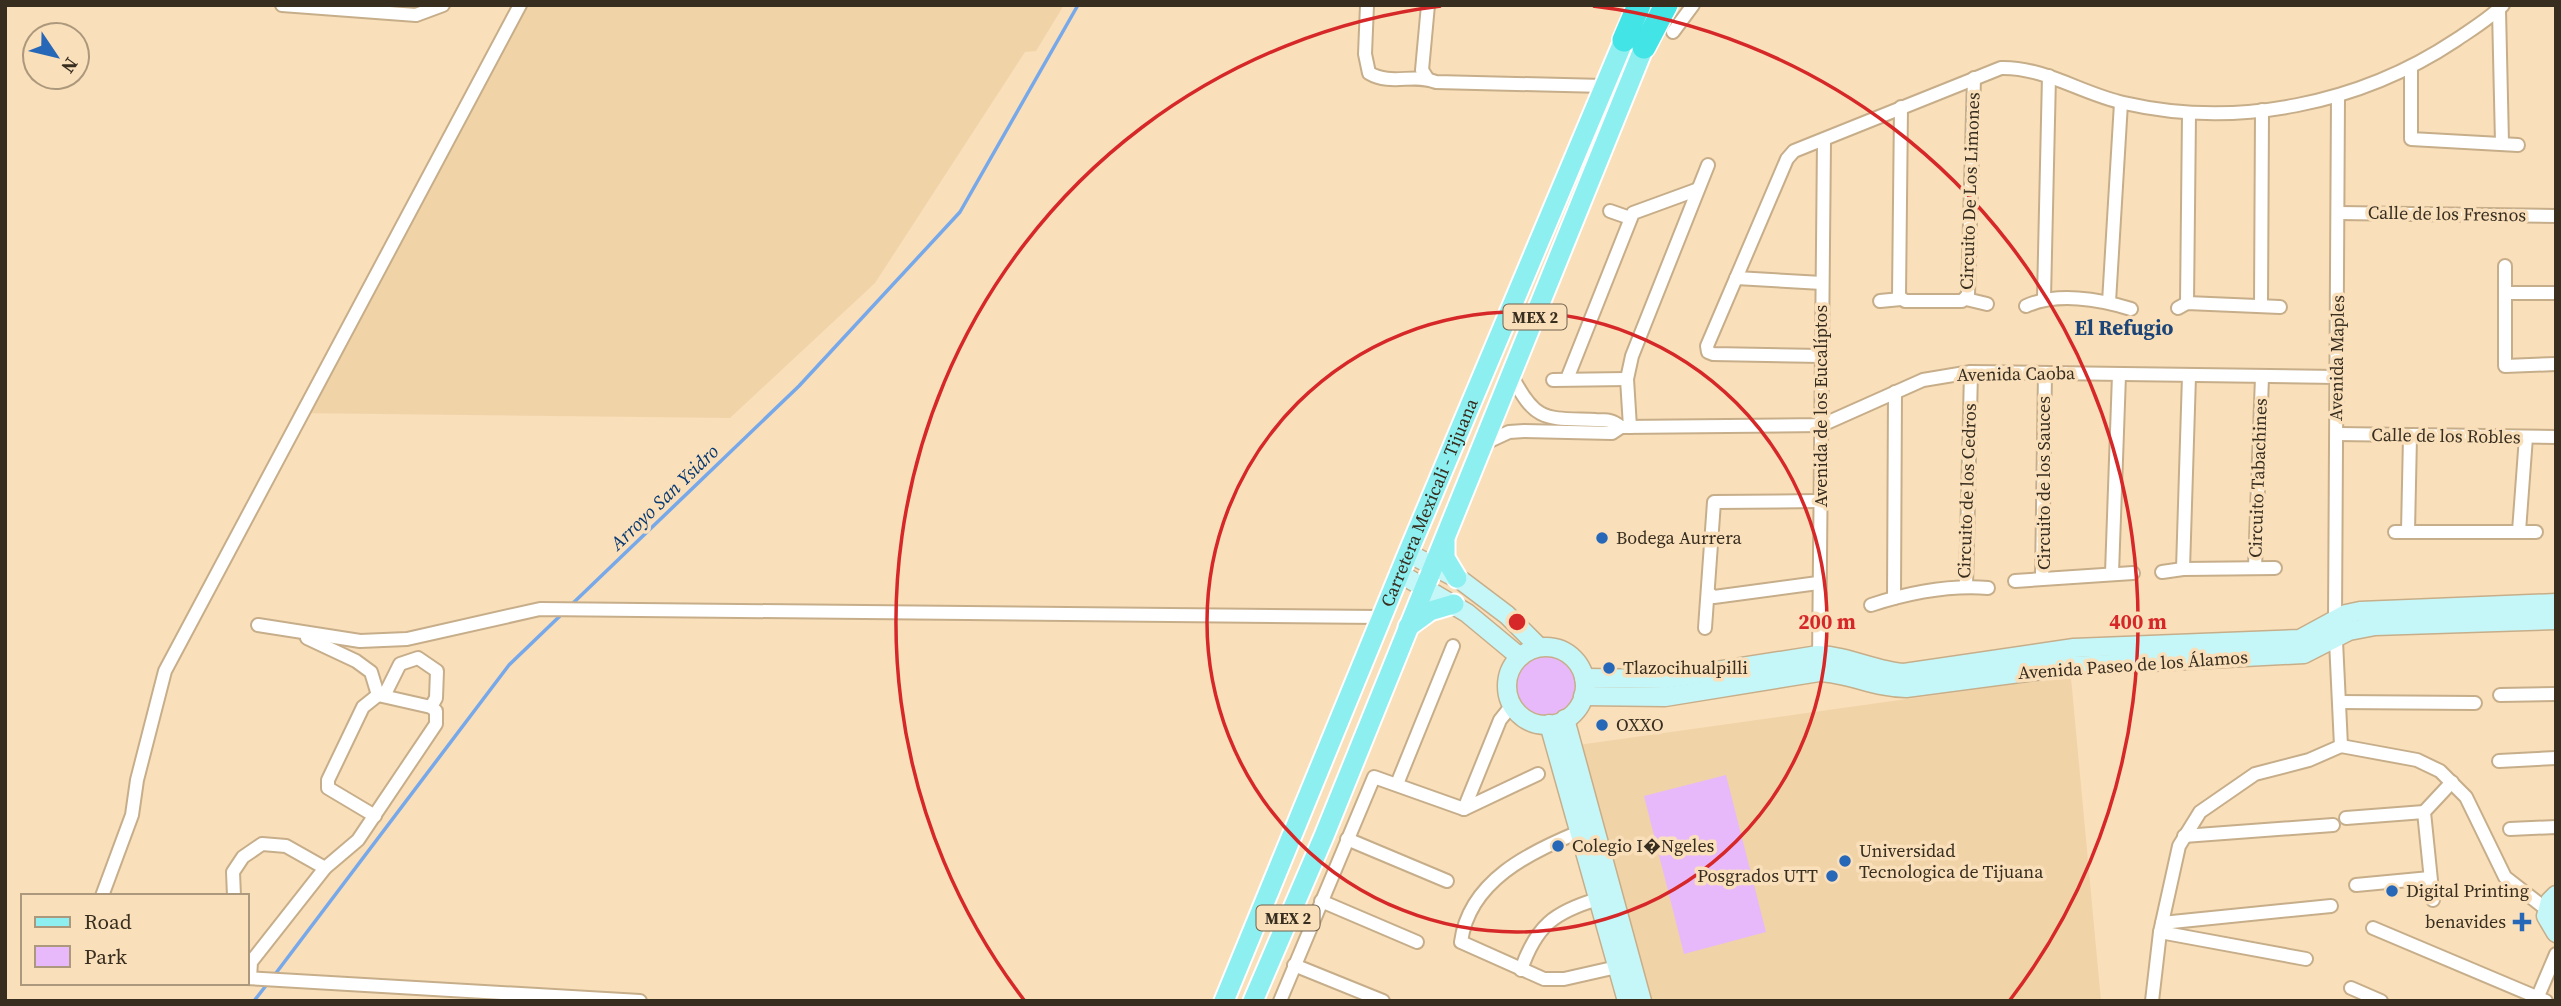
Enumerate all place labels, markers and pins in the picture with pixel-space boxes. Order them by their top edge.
place label: Bodega Aurrera [1616,525,1743,550]
marker: Bodega Aurrera [1594,530,1610,546]
centre of rings [1505,610,1529,634]
place label: Tlazocihualpilli [1623,655,1748,680]
marker: Tlazocihualpilli [1601,660,1617,676]
place label: OXXO [1616,712,1664,737]
marker: OXXO [1594,717,1610,733]
place label: Colegio I�Ngeles [1572,833,1715,858]
marker: Colegio I�Ngeles [1550,838,1566,854]
place label: Universidad Tecnologica de Tijuana [1859,838,2044,884]
marker: Universidad Tecnologica de Tijuana [1837,853,1853,869]
place label: Posgrados UTT [1697,863,1818,888]
marker: Posgrados UTT [1824,868,1840,884]
place label: Digital Printing [2406,878,2529,903]
marker: Digital Printing [2384,883,2400,899]
place label: benavides [2425,909,2506,934]
marker: benavides [2512,912,2532,932]

